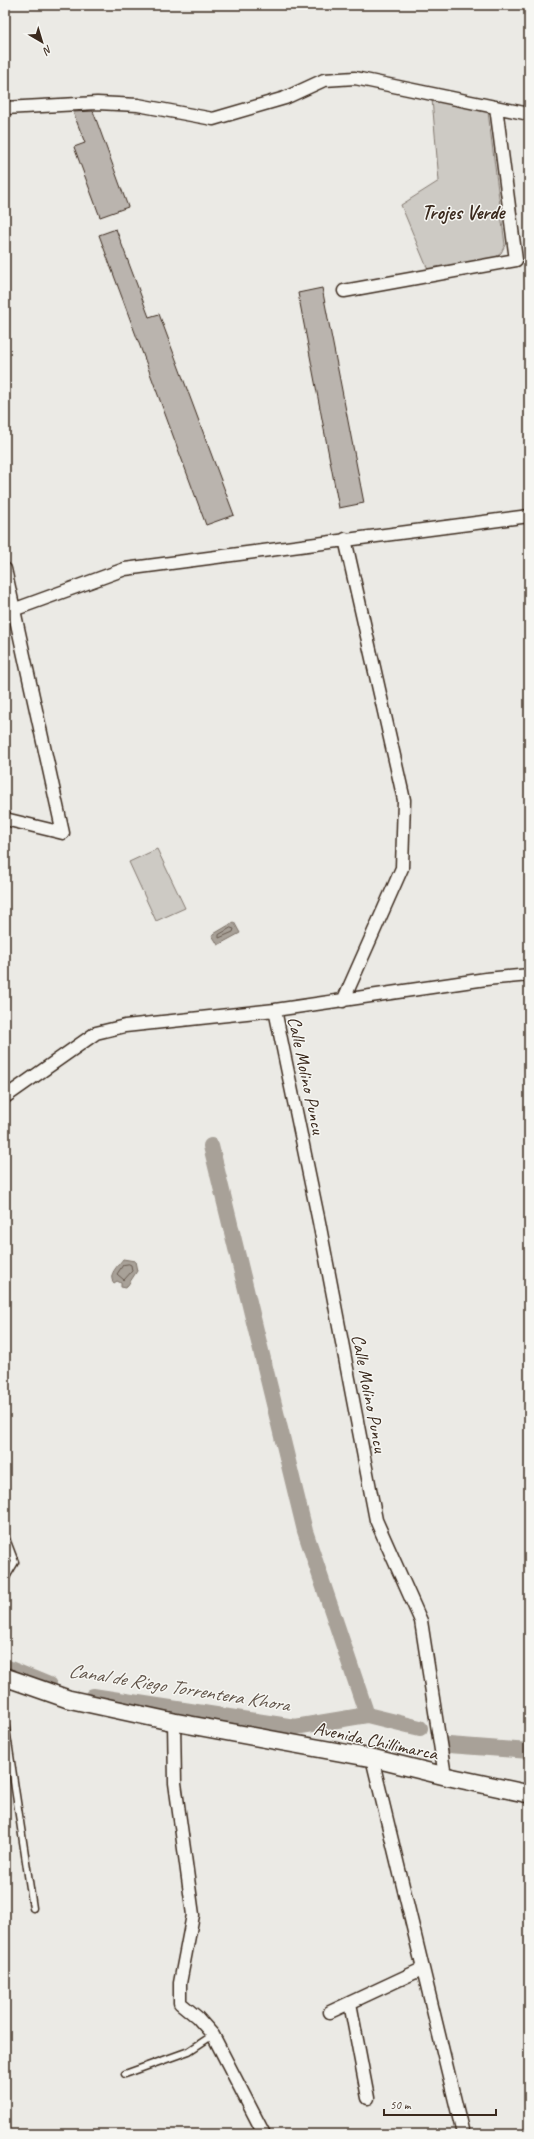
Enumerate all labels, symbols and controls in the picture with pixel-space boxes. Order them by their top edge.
north arrow [22,22,62,62]
text: N [39,42,55,59]
district label: Trojes Verde [422,200,507,225]
street label: Calle Molino Puncu [282,1014,330,1137]
street label: Calle Molino Puncu [346,1332,392,1455]
water label: Canal de Riego Torrentera Khora [67,1658,294,1718]
street label: Avenida Chillimarca [312,1716,441,1766]
scale bar [384,2091,496,2117]
text: 50 m [390,2097,412,2113]

